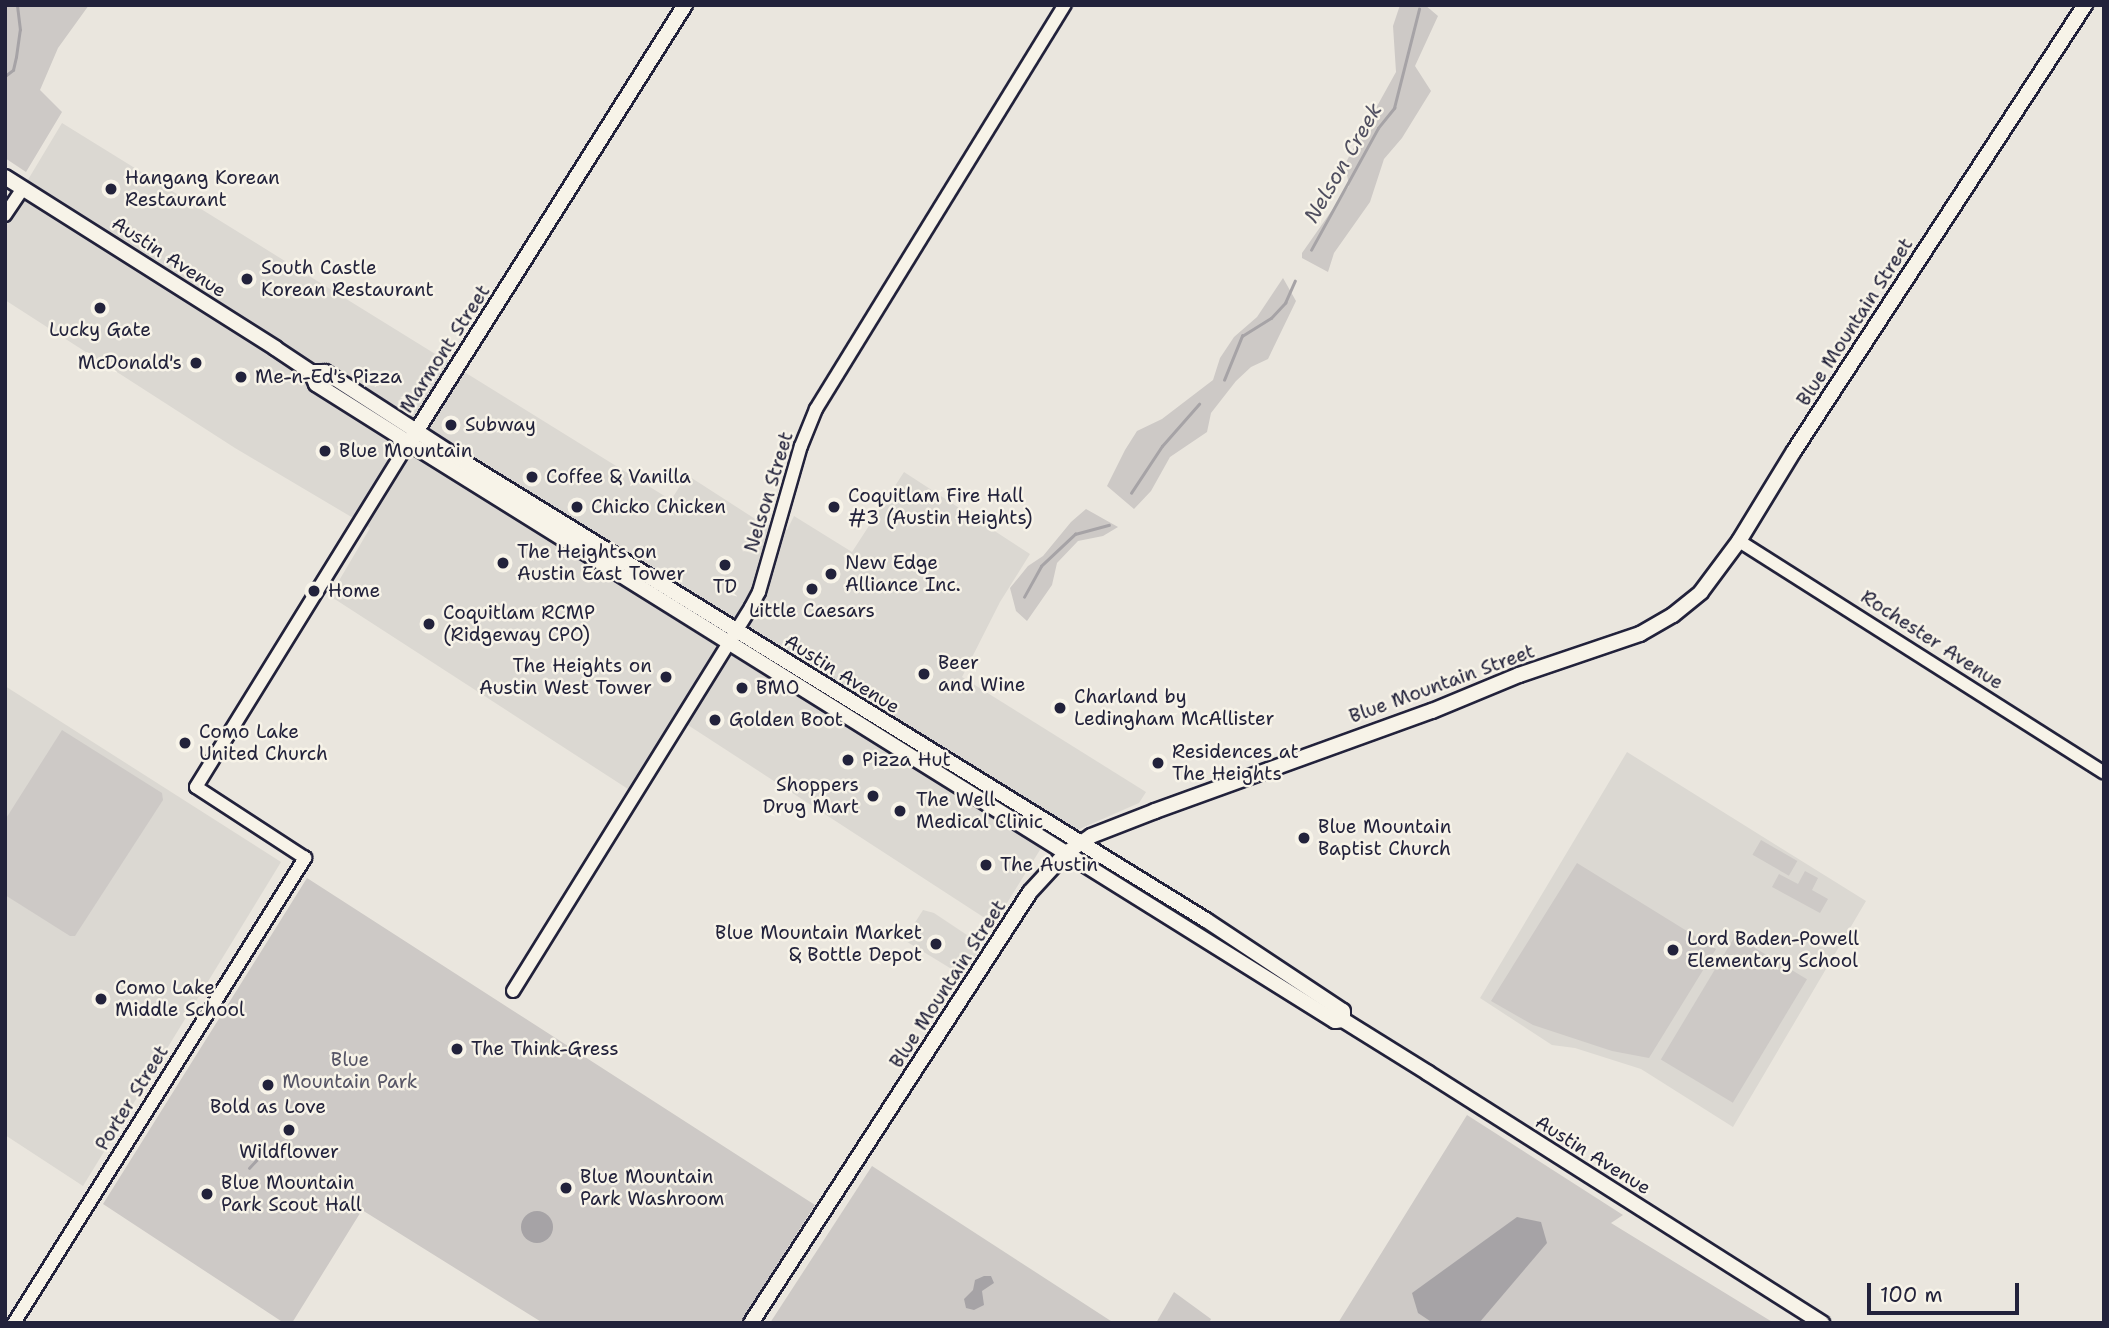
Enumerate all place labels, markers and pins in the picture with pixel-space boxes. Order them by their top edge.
place label: Hangang Korean Restaurant [125,167,280,211]
marker: Hangang Korean Restaurant [103,181,119,197]
place label: South Castle Korean Restaurant [261,257,434,301]
marker: South Castle Korean Restaurant [239,271,255,287]
marker: Lucky Gate [92,300,108,316]
place label: Lucky Gate [49,319,151,341]
place label: McDonald's [78,352,182,374]
marker: McDonald's [188,355,204,371]
place label: Me-n-Ed's Pizza [255,366,402,388]
marker: Me-n-Ed's Pizza [233,369,249,385]
place label: Subway [465,414,536,436]
marker: Subway [443,417,459,433]
place label: Blue Mountain [339,440,472,462]
marker: Blue Mountain [317,443,333,459]
place label: Coffee & Vanilla [546,466,691,488]
marker: Coffee & Vanilla [524,469,540,485]
place label: Coquitlam Fire Hall #3 (Austin Heights) [848,485,1033,529]
place label: Chicko Chicken [591,496,726,518]
marker: Chicko Chicken [569,499,585,515]
marker: Coquitlam Fire Hall #3 (Austin Heights) [826,499,842,515]
place label: The Heights on Austin East Tower [517,541,685,585]
place label: New Edge Alliance Inc. [845,552,961,596]
marker: The Heights on Austin East Tower [495,555,511,571]
marker: TD [717,557,733,573]
marker: New Edge Alliance Inc. [823,566,839,582]
place label: TD [713,576,737,598]
place label: Home [328,580,380,602]
marker: Little Caesars [804,581,820,597]
marker: Home [306,583,322,599]
place label: Little Caesars [749,600,875,622]
place label: Coquitlam RCMP (Ridgeway CPO) [443,602,595,646]
marker: Coquitlam RCMP (Ridgeway CPO) [421,616,437,632]
place label: Beer and Wine [938,652,1026,696]
place label: The Heights on Austin West Tower [479,655,652,699]
marker: Beer and Wine [916,666,932,682]
marker: The Heights on Austin West Tower [658,669,674,685]
place label: BMO [756,677,799,699]
marker: BMO [734,680,750,696]
place label: Charland by Ledingham McAllister [1074,686,1274,730]
marker: Charland by Ledingham McAllister [1052,700,1068,716]
place label: Golden Boot [729,709,843,731]
marker: Golden Boot [707,712,723,728]
place label: Como Lake United Church [199,721,328,765]
marker: Como Lake United Church [177,735,193,751]
place label: Residences at The Heights [1172,741,1299,785]
place label: Pizza Hut [862,749,951,771]
marker: Pizza Hut [840,752,856,768]
marker: Residences at The Heights [1150,755,1166,771]
place label: Shoppers Drug Mart [763,774,859,818]
marker: Shoppers Drug Mart [865,788,881,804]
place label: The Well Medical Clinic [916,789,1043,833]
marker: The Well Medical Clinic [890,801,910,821]
place label: Blue Mountain Baptist Church [1318,816,1451,860]
marker: Blue Mountain Baptist Church [1296,830,1312,846]
place label: The Austin [1000,854,1098,876]
marker: The Austin [978,857,994,873]
place label: Blue Mountain Market & Bottle Depot [715,922,922,966]
place label: Lord Baden-Powell Elementary School [1687,928,1859,972]
marker: Blue Mountain Market & Bottle Depot [928,936,944,952]
marker: Lord Baden-Powell Elementary School [1665,942,1681,958]
place label: Como Lake Middle School [115,977,245,1021]
marker: Como Lake Middle School [93,991,109,1007]
place label: The Think-Gress [471,1038,619,1060]
marker: The Think-Gress [449,1041,465,1057]
marker: Bold as Love [260,1077,276,1093]
place label: Bold as Love [210,1096,326,1118]
marker: Wildflower [281,1122,297,1138]
place label: Wildflower [239,1141,339,1163]
place label: Blue Mountain Park Washroom [580,1166,724,1210]
place label: Blue Mountain Park Scout Hall [221,1172,362,1216]
marker: Blue Mountain Park Washroom [558,1180,574,1196]
marker: Blue Mountain Park Scout Hall [199,1186,215,1202]

